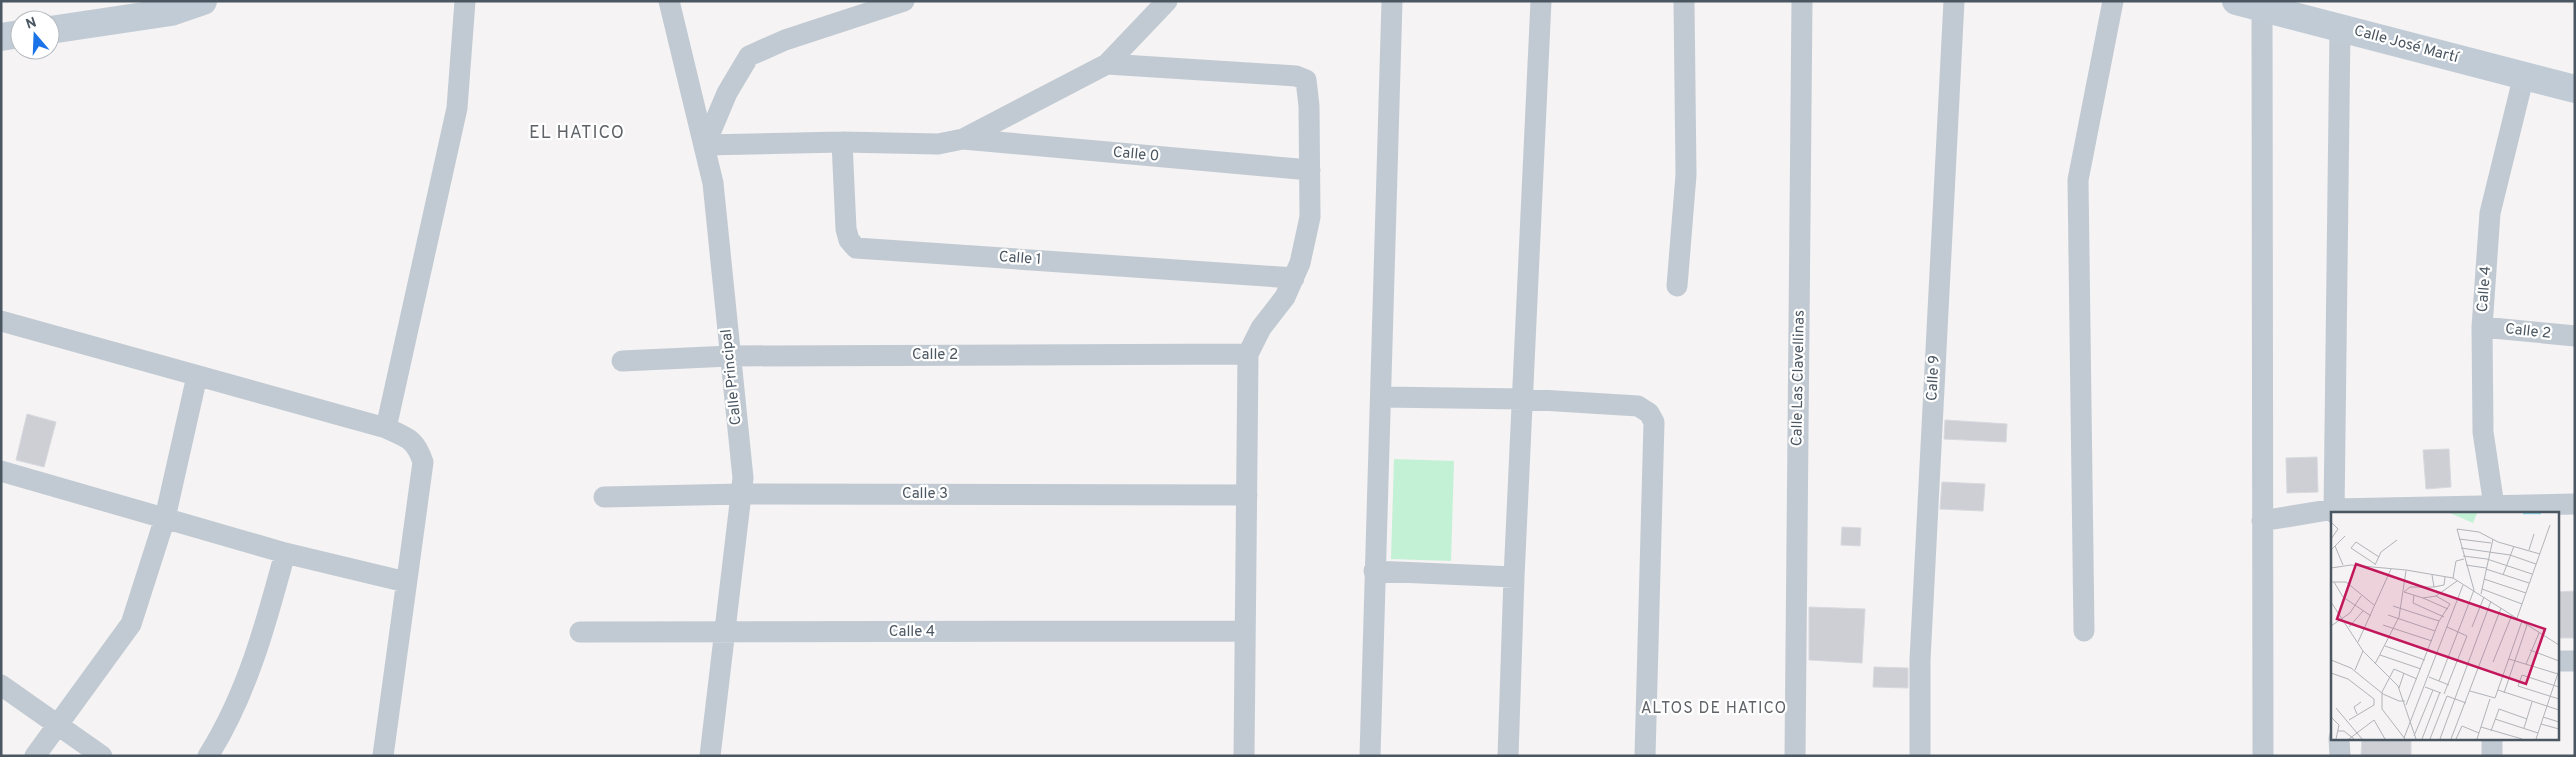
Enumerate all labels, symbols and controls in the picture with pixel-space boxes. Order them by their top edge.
north arrow [10,10,60,60]
text: N [24,14,39,34]
street label: Calle José Martí [2352,22,2461,68]
district label: EL HATICO [529,122,625,145]
street label: Calle 0 [1112,144,1160,166]
street label: Calle 1 [998,248,1042,270]
street label: Calle 4 [2474,265,2496,313]
street label: Calle Las Clavellinas [1788,310,1810,446]
street label: Calle 2 [2504,320,2552,344]
street label: Calle Principal [718,328,746,426]
street label: Calle 2 [912,346,958,365]
street label: Calle 9 [1923,355,1945,401]
street label: Calle 3 [902,485,948,504]
inset map [2331,512,2558,740]
street label: Calle 4 [889,623,935,642]
district label: ALTOS DE HATICO [1641,699,1787,719]

